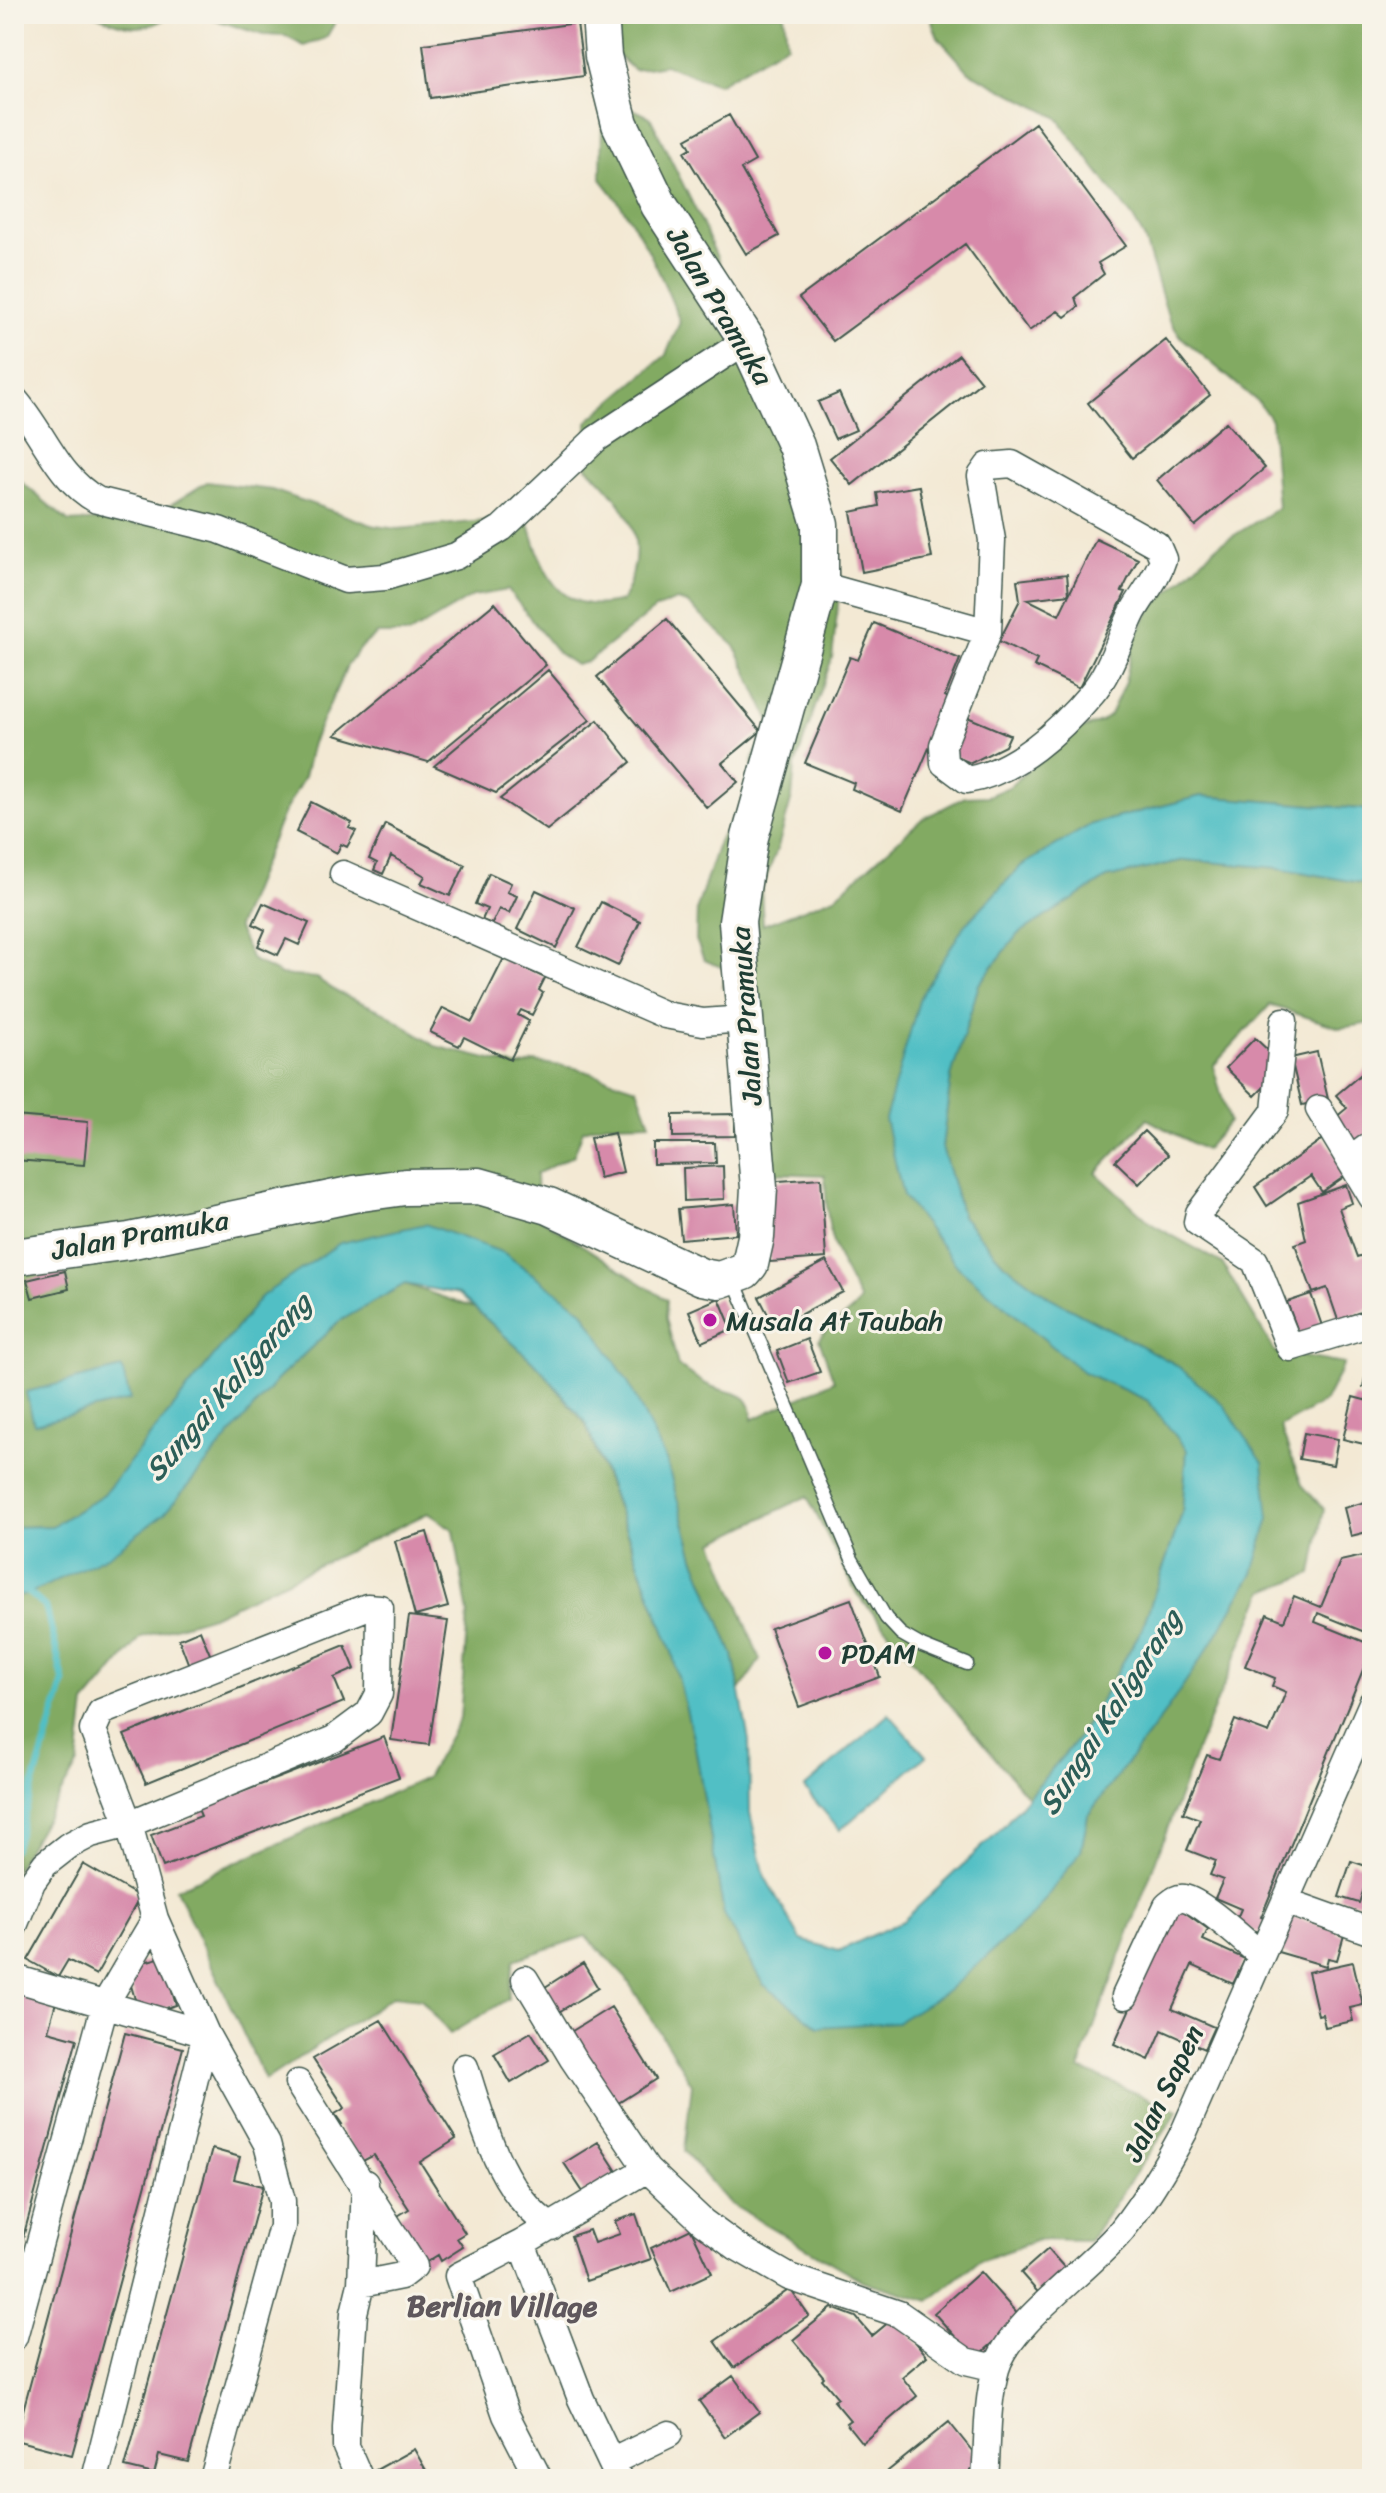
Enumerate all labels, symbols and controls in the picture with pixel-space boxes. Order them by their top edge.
street label: Jalan Pramuka [652,216,788,396]
street label: Jalan Pramuka [715,924,777,1108]
street label: Jalan Pramuka [47,1195,233,1275]
water label: Sungai Kaligarang [130,1278,328,1494]
place label: Musala At Taubah [726,1296,943,1345]
marker: Musala At Taubah [701,1311,719,1329]
water label: Sungai Kaligarang [1023,1596,1199,1826]
place label: PDAM [841,1629,916,1678]
marker: PDAM [816,1644,834,1662]
street label: Jalan Sapen [1108,2016,1217,2171]
district label: Berlian Village [407,2279,598,2333]

